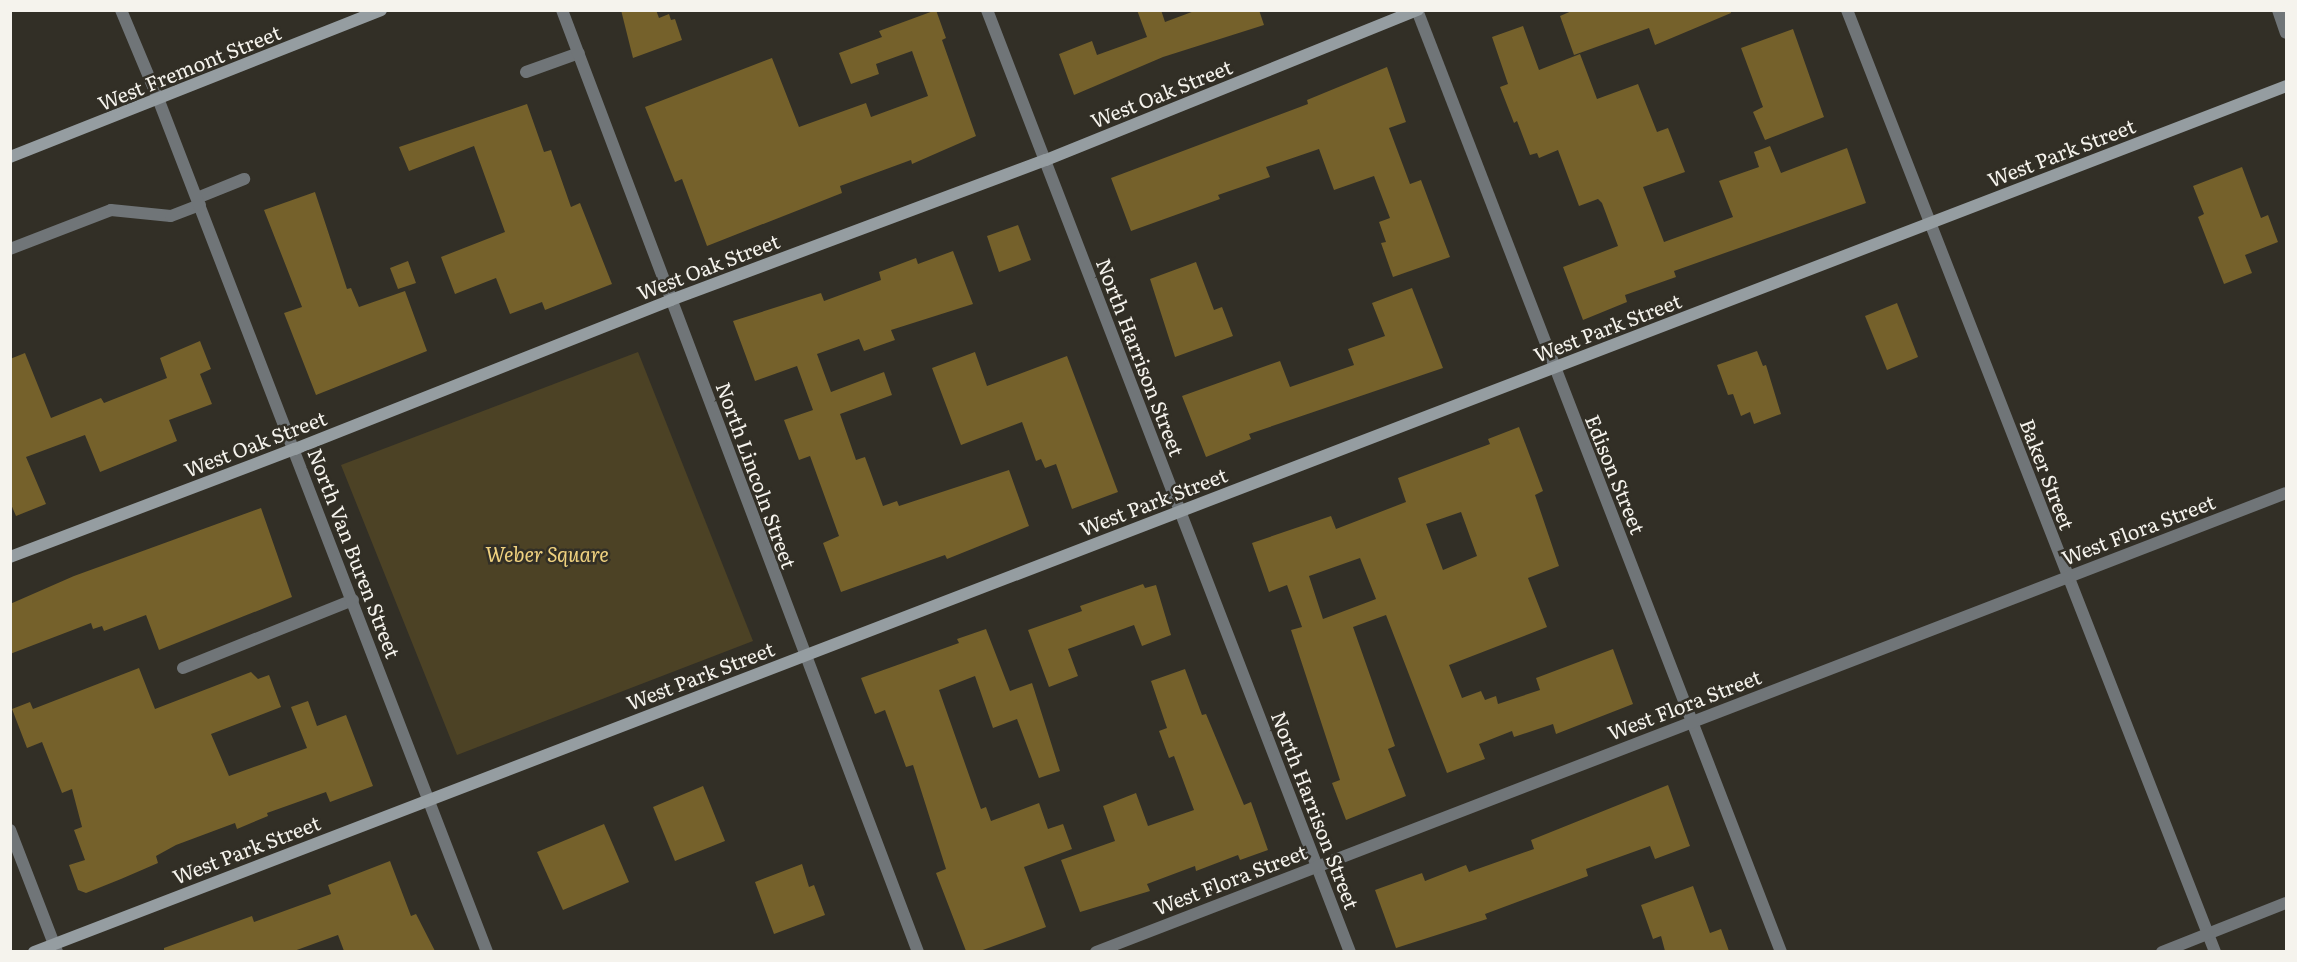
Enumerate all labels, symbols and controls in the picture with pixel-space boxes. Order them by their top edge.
street label: West Fremont Street [94,19,284,115]
street label: West Oak Street [1087,54,1235,132]
street label: West Park Street [1984,113,2138,191]
street label: West Oak Street [633,228,783,304]
street label: North Harrison Street [1092,255,1190,459]
street label: West Park Street [1530,288,1684,366]
street label: North Lincoln Street [712,378,802,572]
street label: West Oak Street [180,405,330,481]
street label: Edison Street [1581,411,1651,537]
street label: Baker Street [2016,415,2080,533]
street label: North Van Buren Street [304,445,406,661]
street label: West Park Street [1076,462,1230,540]
street label: West Flora Street [2058,489,2218,569]
park label: Weber Square [485,541,609,565]
street label: West Park Street [623,636,777,714]
street label: West Flora Street [1604,664,1764,744]
street label: North Harrison Street [1267,708,1365,912]
street label: West Park Street [169,810,323,888]
street label: West Flora Street [1150,839,1310,919]

